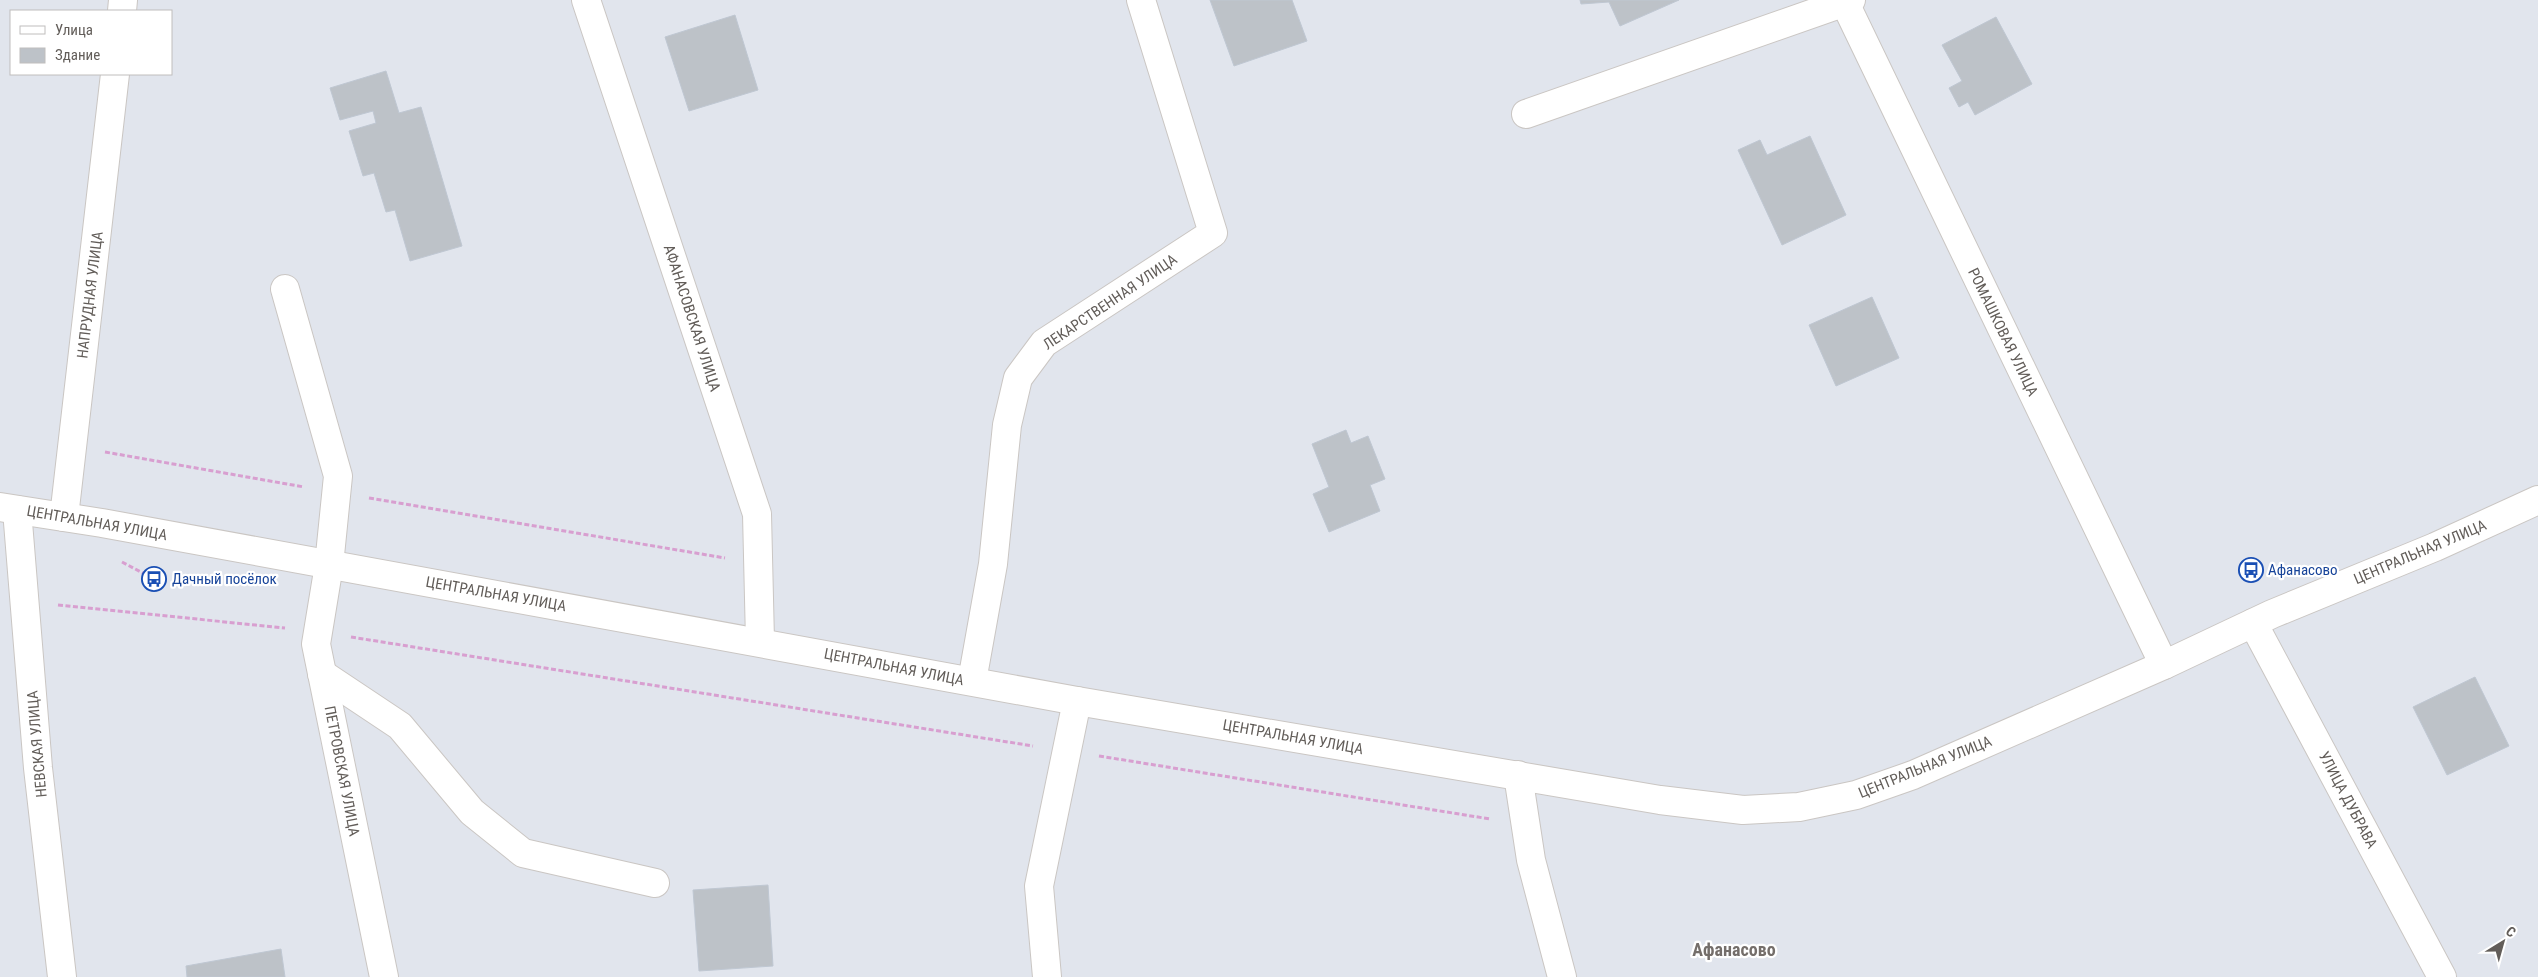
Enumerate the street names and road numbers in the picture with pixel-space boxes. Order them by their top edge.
street label: НАПРУДНАЯ УЛИЦА [73,230,107,360]
street label: АФАНАСОВСКАЯ УЛИЦА [660,242,724,394]
street label: ЛЕКАРСТВЕННАЯ УЛИЦА [1040,250,1181,354]
street label: РОМАШКОВАЯ УЛИЦА [1964,265,2042,399]
street label: ЦЕНТРАЛЬНАЯ УЛИЦА [25,502,169,544]
street label: ЦЕНТРАЛЬНАЯ УЛИЦА [2351,516,2489,588]
street label: ЦЕНТРАЛЬНАЯ УЛИЦА [424,573,568,615]
street label: ЦЕНТРАЛЬНАЯ УЛИЦА [822,645,966,689]
street label: НЕВСКАЯ УЛИЦА [23,690,51,798]
street label: ПЕТРОВСКАЯ УЛИЦА [321,704,364,838]
street label: ЦЕНТРАЛЬНАЯ УЛИЦА [1221,716,1365,758]
street label: ЦЕНТРАЛЬНАЯ УЛИЦА [1856,732,1995,802]
street label: УЛИЦА ДУБРАВА [2315,748,2381,852]

